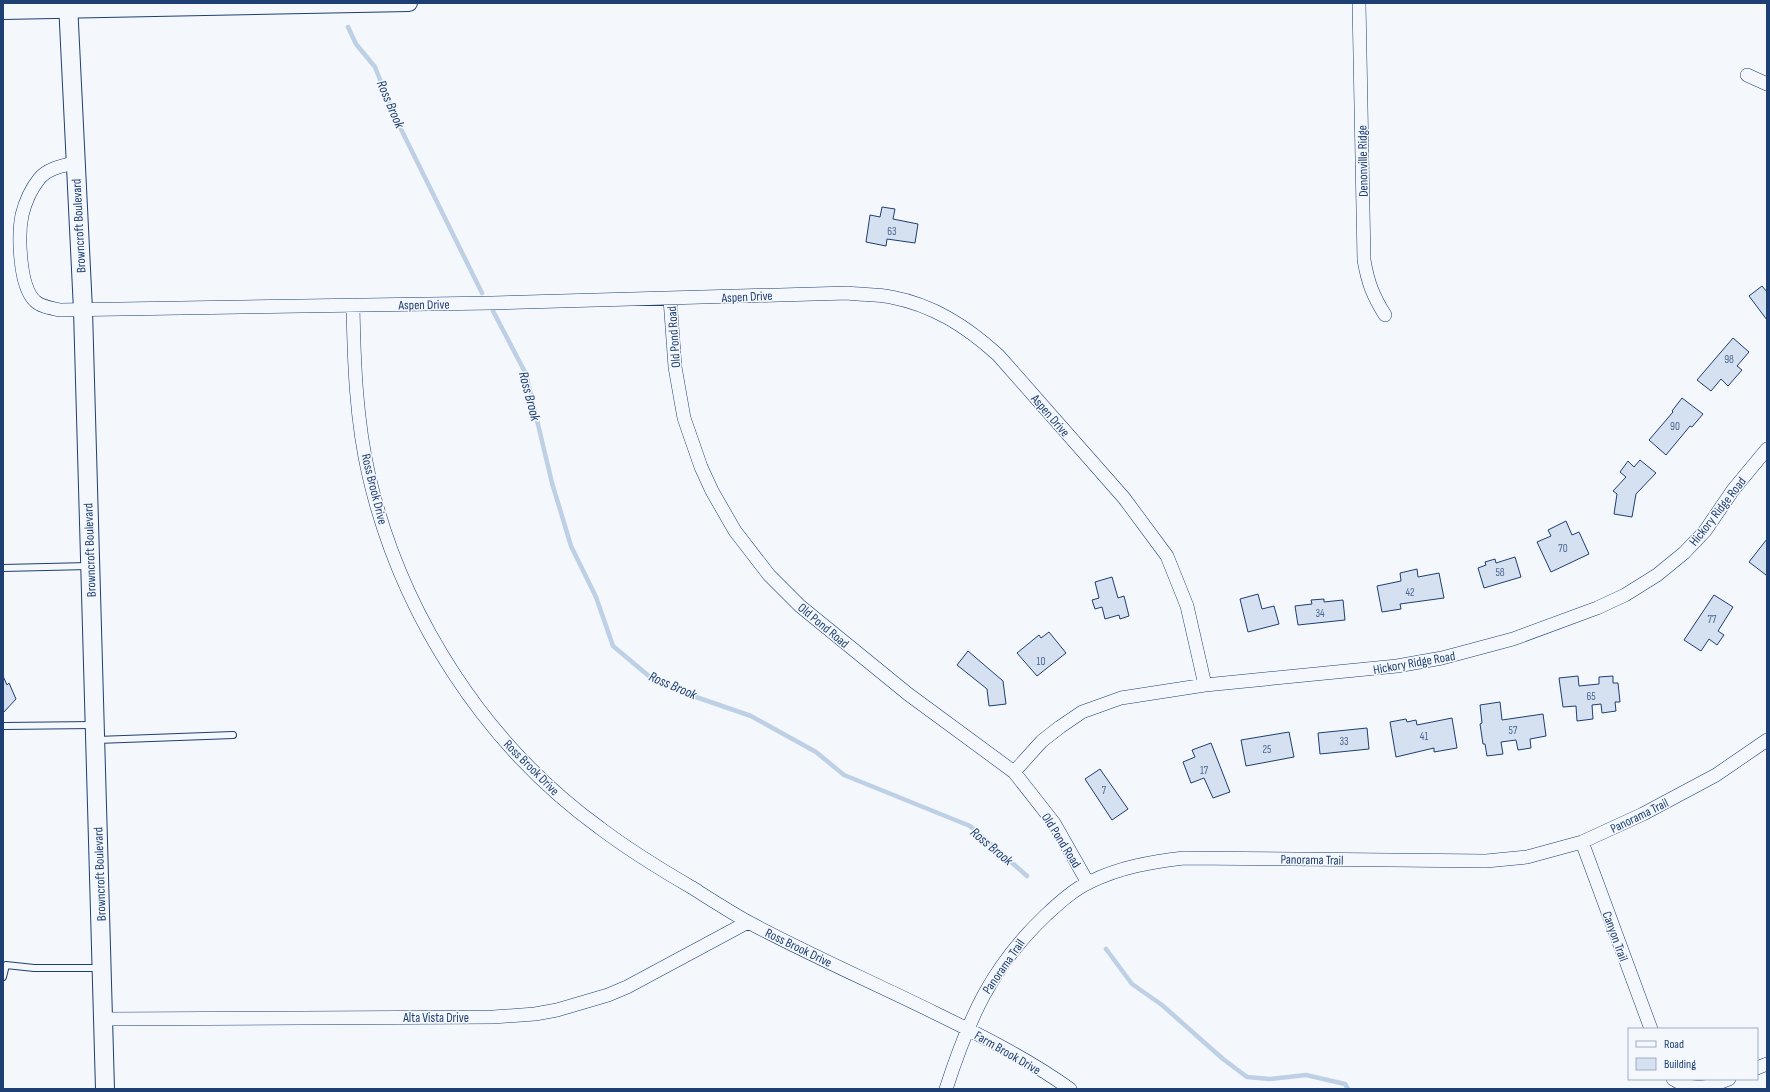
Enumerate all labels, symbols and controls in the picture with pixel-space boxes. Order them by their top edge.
water label: Ross Brook [373,78,408,131]
street label: Denonville Ridge [1354,125,1372,197]
street label: Browncroft Boulevard [69,178,89,273]
house number: 63 [887,225,897,238]
street label: Aspen Drive [720,288,773,306]
street label: Aspen Drive [397,297,450,313]
street label: Old Pond Road [664,305,684,368]
house number: 98 [1724,353,1734,366]
water label: Ross Brook [515,370,544,423]
street label: Aspen Drive [1027,390,1073,440]
house number: 90 [1670,420,1680,433]
street label: Ross Brook Drive [358,452,391,526]
street label: Hickory Ridge Road [1686,474,1750,549]
street label: Browncroft Boulevard [80,503,100,597]
house number: 70 [1558,542,1568,555]
house number: 58 [1495,566,1505,579]
house number: 42 [1405,586,1415,599]
street label: Old Pond Road [795,600,852,652]
house number: 34 [1315,607,1325,620]
house number: 77 [1708,613,1717,626]
street label: Hickory Ridge Road [1372,648,1457,678]
house number: 10 [1037,655,1045,668]
water label: Ross Brook [646,668,700,703]
house number: 65 [1586,690,1596,703]
house number: 57 [1509,724,1518,737]
house number: 41 [1420,730,1428,743]
house number: 33 [1339,735,1349,748]
street label: Ross Brook Drive [500,736,563,799]
house number: 25 [1263,743,1271,756]
house number: 17 [1200,764,1209,777]
house number: 7 [1102,784,1107,797]
street label: Panorama Trail [1608,795,1671,837]
street label: Old Pond Road [1038,810,1084,871]
water label: Ross Brook [967,824,1017,870]
street label: Browncroft Boulevard [90,827,110,921]
street label: Panorama Trail [1280,851,1344,869]
street label: Canyon Trail [1599,909,1632,964]
street label: Ross Brook Drive [763,925,835,971]
street label: Panorama Trail [979,936,1028,997]
street label: Alta Vista Drive [402,1010,469,1026]
street label: Farm Brook Drive [972,1028,1043,1078]
legend [1628,1028,1758,1080]
text: Road [1664,1037,1684,1052]
text: Building [1664,1057,1696,1072]

